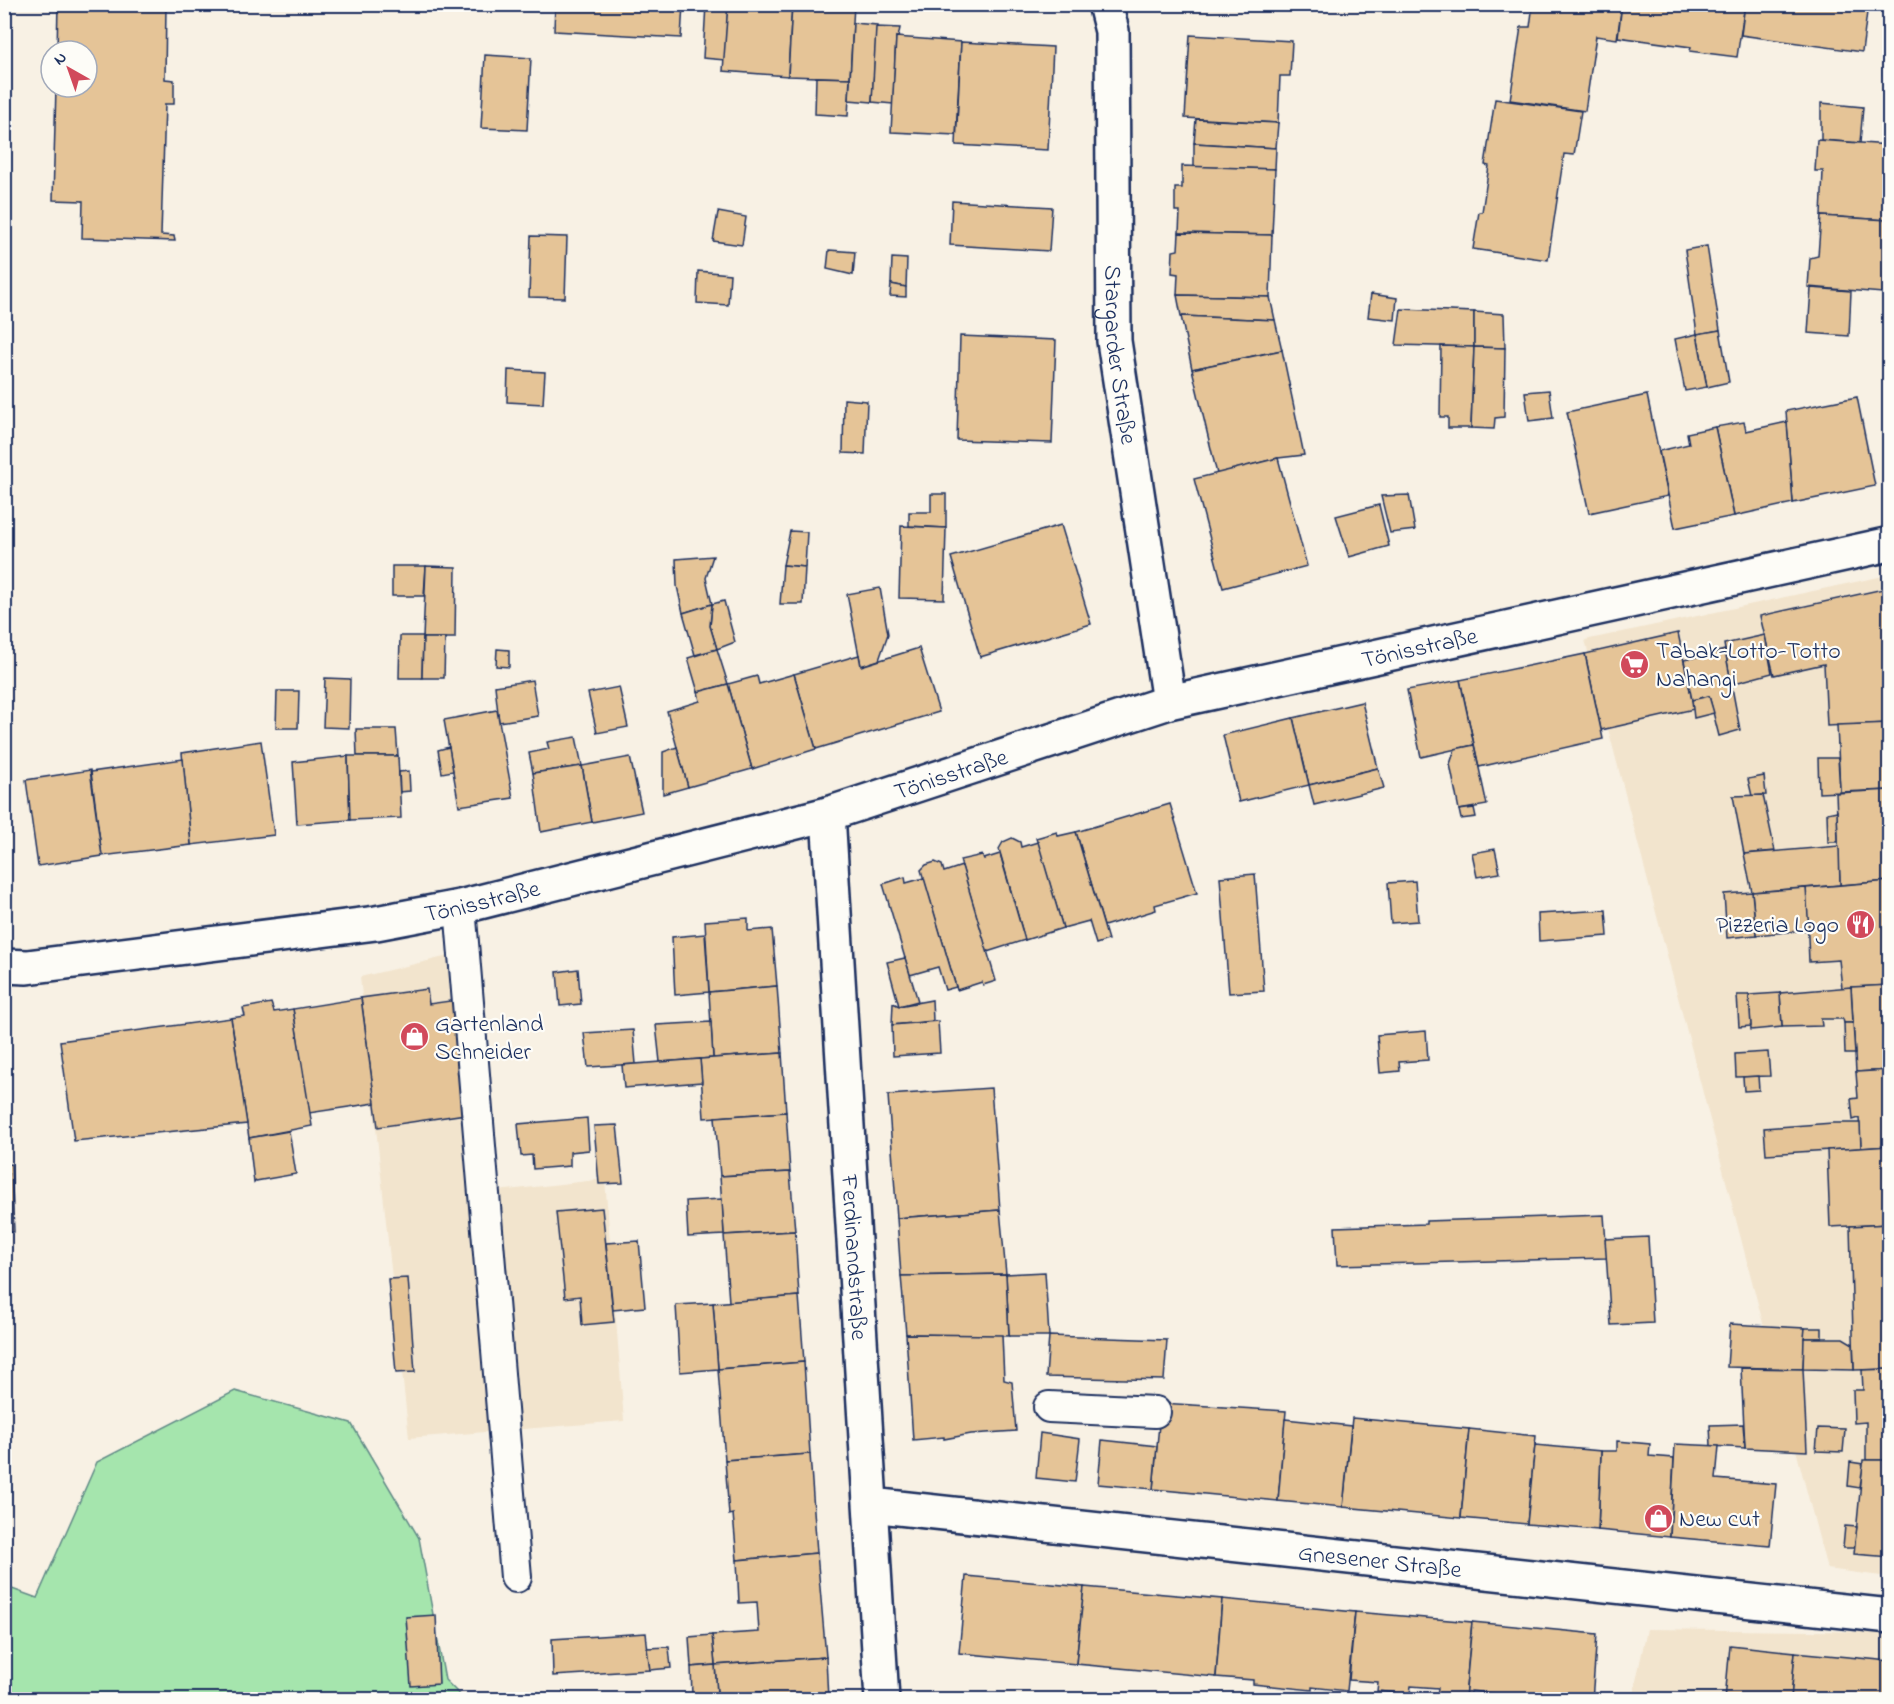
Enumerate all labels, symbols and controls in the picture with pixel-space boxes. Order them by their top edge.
north arrow [39,39,99,99]
text: N [49,46,73,72]
street label: Stargarder Straße [1094,265,1145,447]
street label: Tönisstraße [1359,620,1481,679]
place label: Tabak-Lotto-Totto Nahangi [1656,635,1841,698]
supermarket icon: Tabak-Lotto-Totto Nahangi [1619,648,1651,680]
street label: Tönisstraße [890,741,1013,811]
street label: Tönisstraße [422,872,544,933]
restaurant icon: Pizzeria Logo [1844,908,1876,940]
place label: Pizzeria Logo [1716,909,1839,944]
place label: Gartenland Schneider [435,1008,544,1071]
shop icon: Gartenland Schneider [398,1021,430,1053]
street label: Ferdinandstraße [830,1173,875,1341]
shop icon: New cut [1642,1502,1674,1534]
place label: New cut [1679,1503,1760,1538]
street label: Gnesener Straße [1296,1537,1463,1589]

